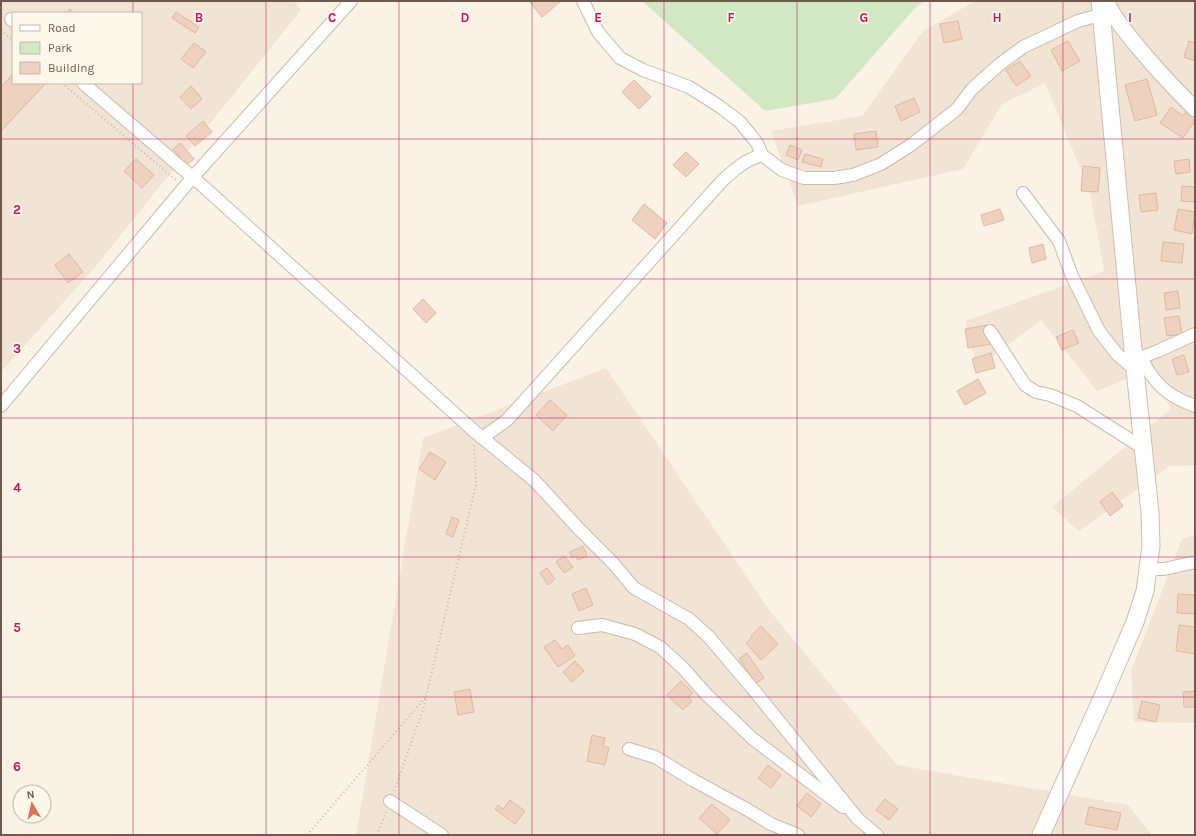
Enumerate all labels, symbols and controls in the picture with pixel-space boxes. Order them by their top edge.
text: B [195,10,203,25]
text: C [328,10,336,25]
text: D [461,10,470,25]
text: E [594,10,602,25]
text: F [727,10,735,25]
text: G [860,10,868,25]
text: H [992,10,1002,25]
text: I [1128,10,1132,25]
legend [12,12,142,84]
text: Road [48,21,76,35]
text: Park [48,41,73,55]
text: Building [48,61,95,75]
text: 2 [13,202,21,217]
text: 3 [13,341,21,356]
text: 4 [13,480,21,495]
text: 5 [13,620,21,635]
text: 6 [13,759,21,774]
north arrow [12,784,52,824]
text: N [26,788,35,802]

